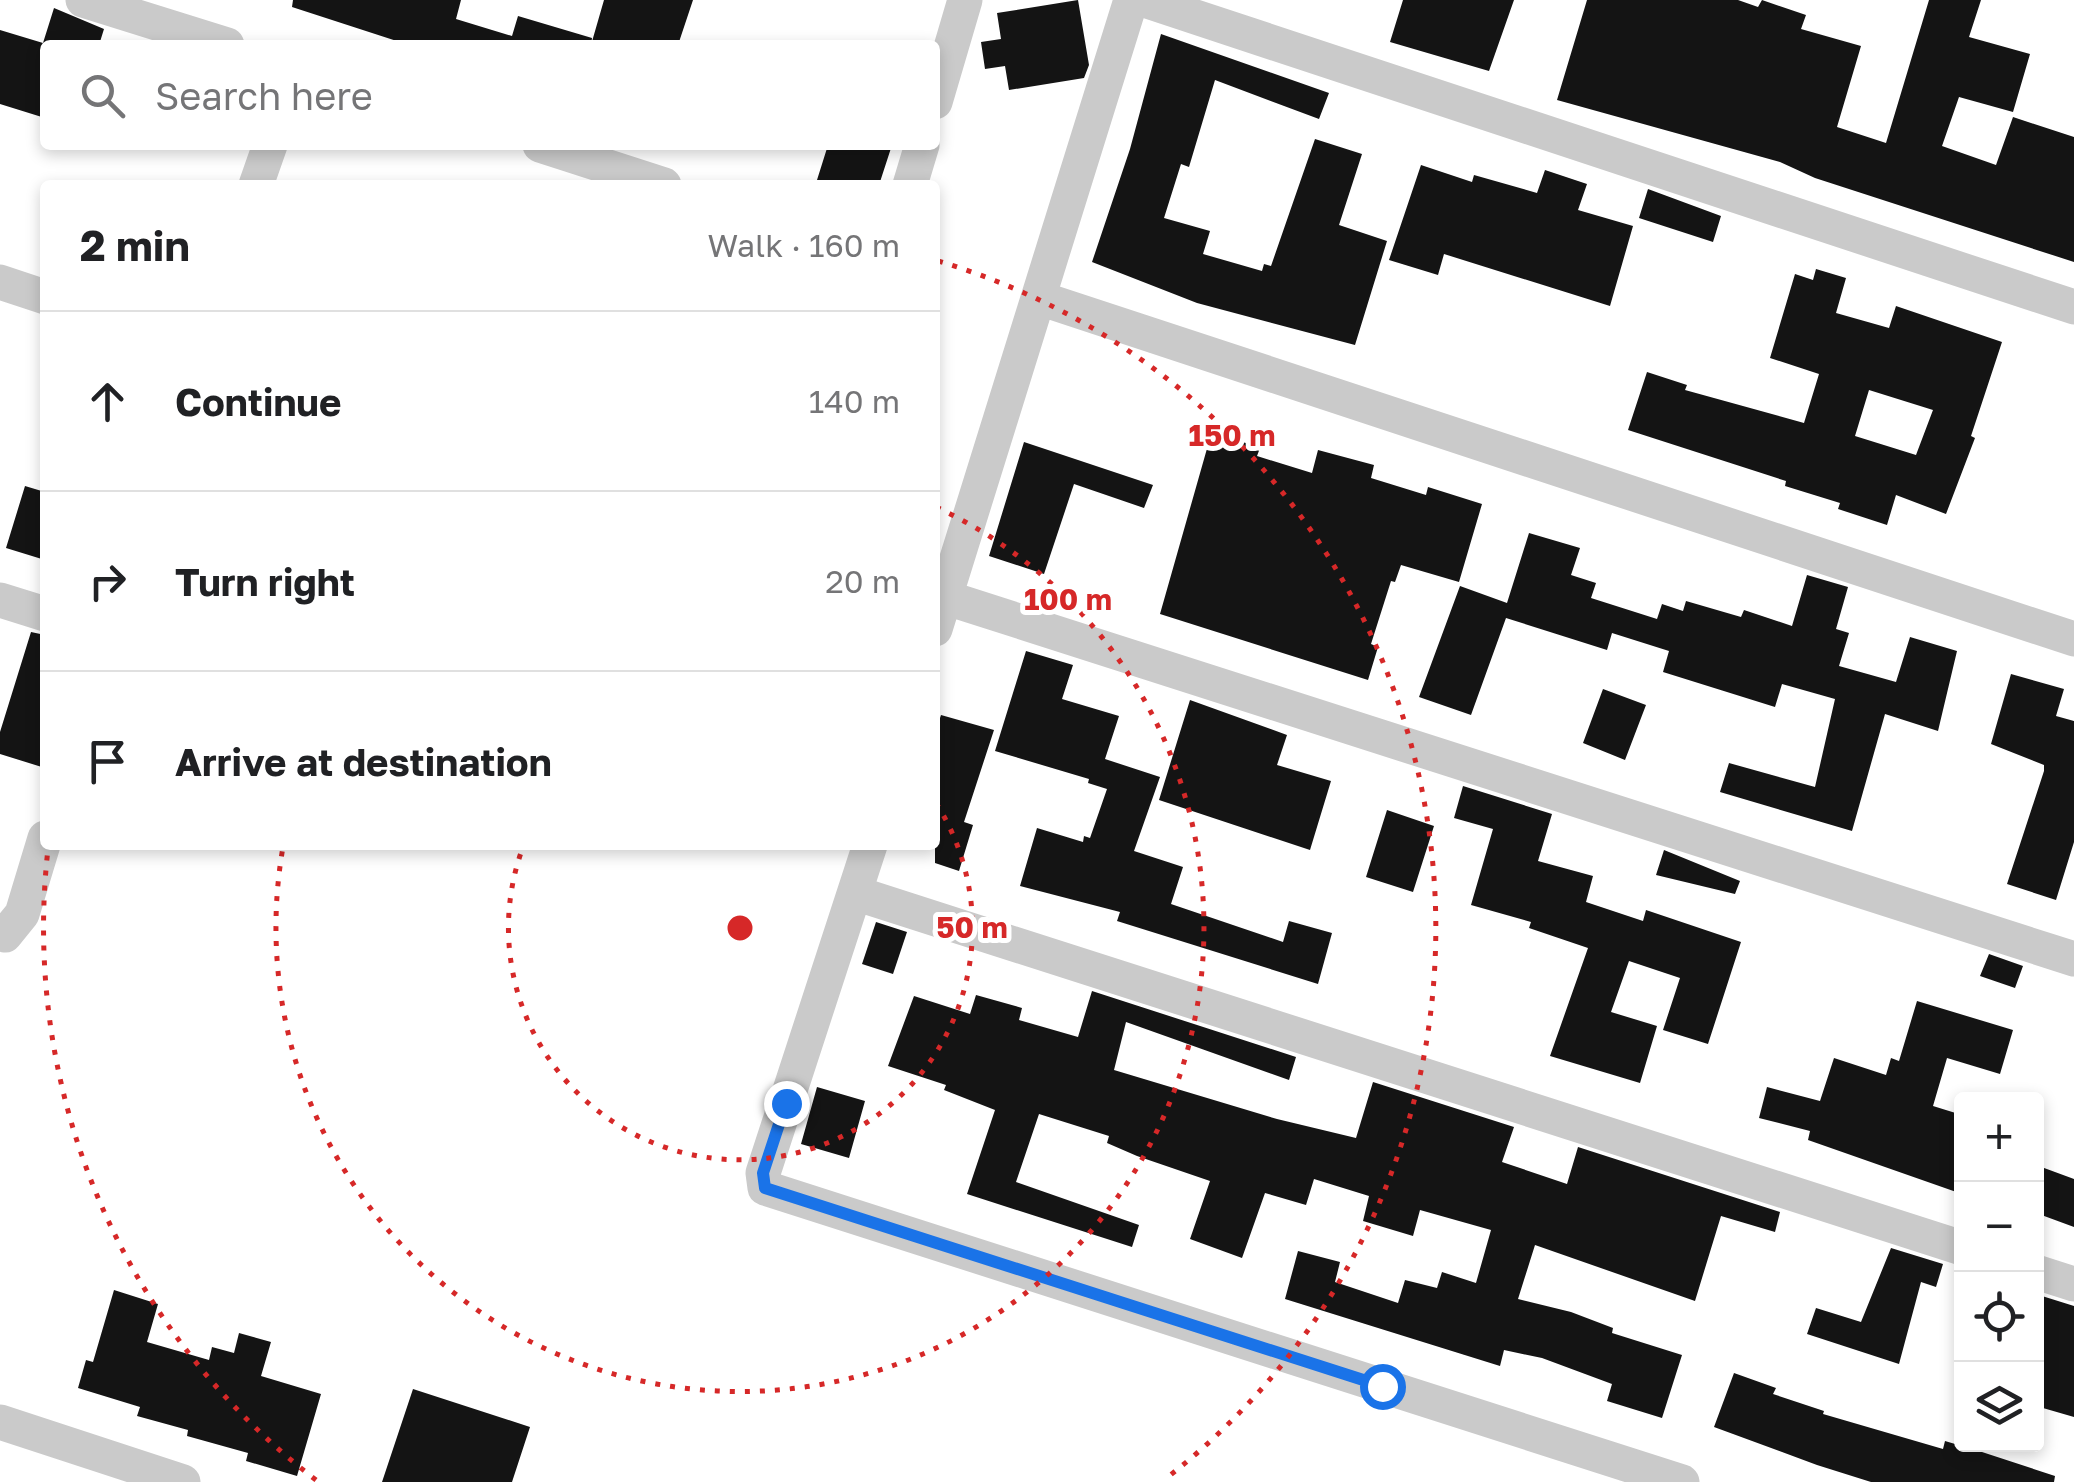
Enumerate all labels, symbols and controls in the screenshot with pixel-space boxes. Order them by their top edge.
search box [40,40,940,150]
icon: search [75,68,130,123]
text: Search here [155,73,373,118]
text: 2 min [80,220,190,270]
text: Walk · 160 m [708,226,900,264]
icon: ahead [80,374,135,429]
text: Continue [175,379,341,424]
text: 140 m [809,382,900,420]
text: 150 m [1189,417,1276,453]
icon: right [80,554,135,609]
text: Turn right [175,559,355,604]
text: 20 m [825,562,900,600]
text: 100 m [1024,581,1112,617]
icon: arrive [80,734,135,789]
text: Arrive at destination [175,739,552,784]
text: 50 m [936,909,1008,945]
centre of rings [722,910,758,946]
route end [764,1081,810,1127]
map controls [1954,1092,2044,1452]
button: + [1954,1092,2044,1182]
button: − [1954,1182,2044,1272]
button: locate [1954,1272,2044,1362]
button: layers [1954,1362,2044,1452]
route start [1360,1364,1406,1410]

